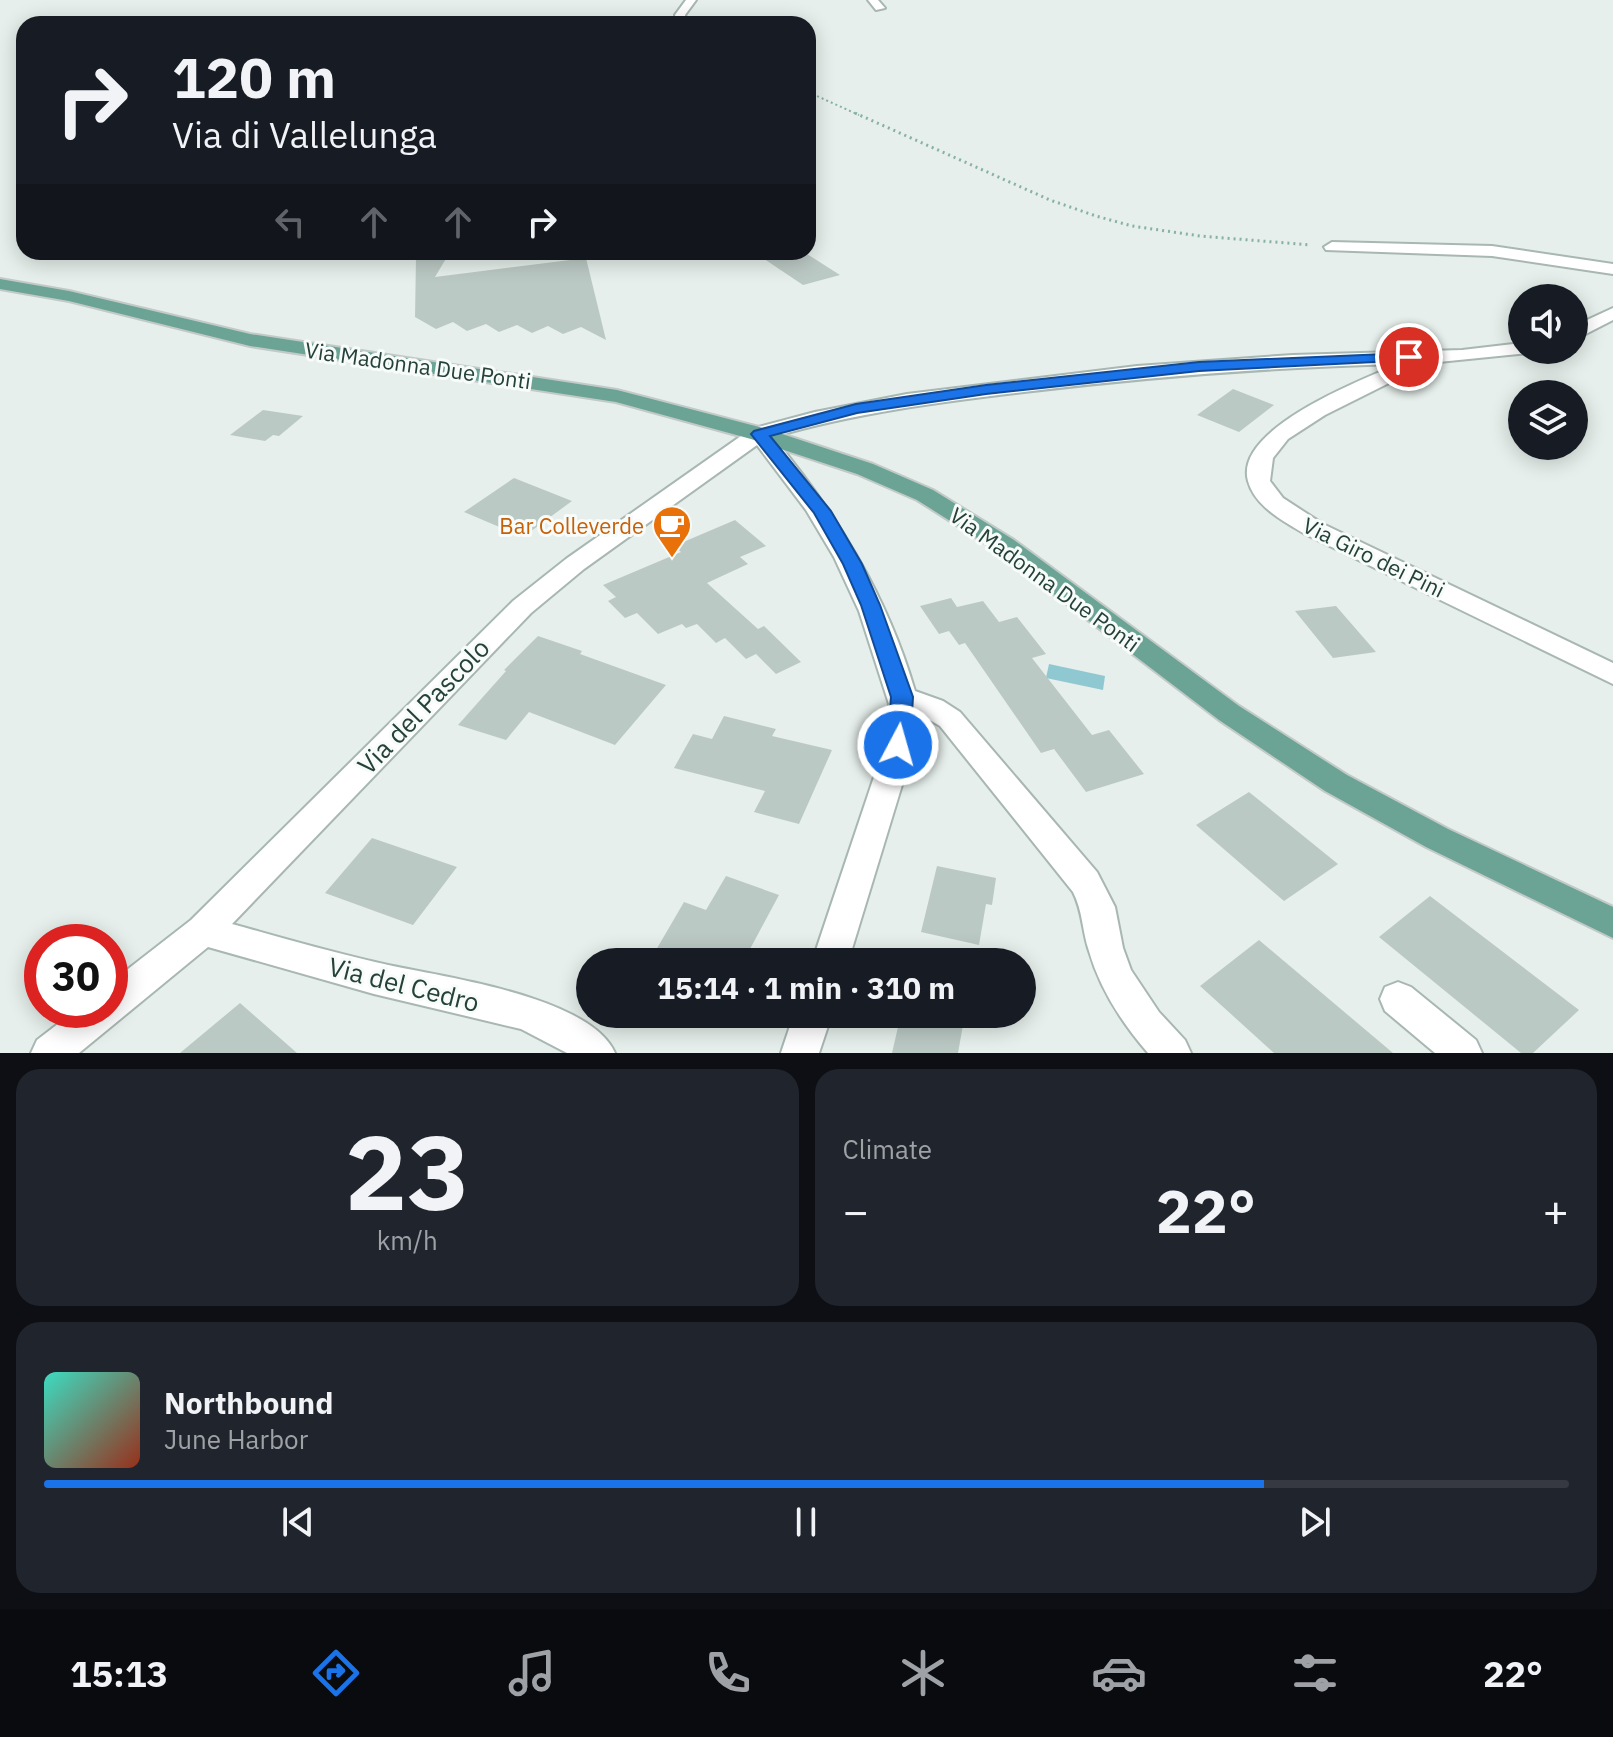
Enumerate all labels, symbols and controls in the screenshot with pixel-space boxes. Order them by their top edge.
text: 120 m [172,41,336,113]
icon: right [40,48,144,152]
text: Via di Vallelunga [172,111,437,158]
icon: left [268,200,312,244]
icon: ahead [352,200,396,244]
icon: ahead [436,200,480,244]
icon: right [520,200,564,244]
map controls [1508,284,1588,460]
button: sound [1508,284,1588,364]
pin [1375,323,1443,391]
street label: Via Madonna Due Ponti [303,335,533,395]
icon: arrive [1387,335,1431,379]
button: layers [1508,380,1588,460]
street label: Via Madonna Due Ponti [944,500,1146,658]
cafe icon: Bar Colleverde [651,504,693,559]
street label: Via Giro dei Pini [1298,510,1450,604]
place label: Bar Colleverde [499,511,644,540]
street label: Via del Pascolo [350,631,496,781]
position arrow [856,703,940,787]
speed limit sign: 30 [24,924,128,1028]
street label: Via del Cedro [325,949,483,1019]
text: 15:14 · 1 min · 310 m [657,968,955,1007]
text: 23 [345,1103,470,1239]
text: Climate [843,1132,932,1166]
text: 22° [1156,1171,1256,1250]
text: − [843,1182,869,1239]
text: + [1543,1182,1569,1239]
text: km/h [377,1223,438,1257]
text: Northbound [164,1383,333,1422]
text: June Harbor [164,1422,308,1456]
icon: previous [276,1500,320,1544]
icon: pause [784,1500,828,1544]
icon: next [1293,1500,1337,1544]
icon: directions [308,1645,364,1701]
icon: music [504,1645,560,1701]
icon: phone [700,1645,756,1701]
icon: climate [895,1645,951,1701]
icon: car [1091,1645,1147,1701]
icon: filters [1287,1645,1343,1701]
text: 15:13 [70,1650,168,1697]
text: 22° [1483,1650,1543,1697]

